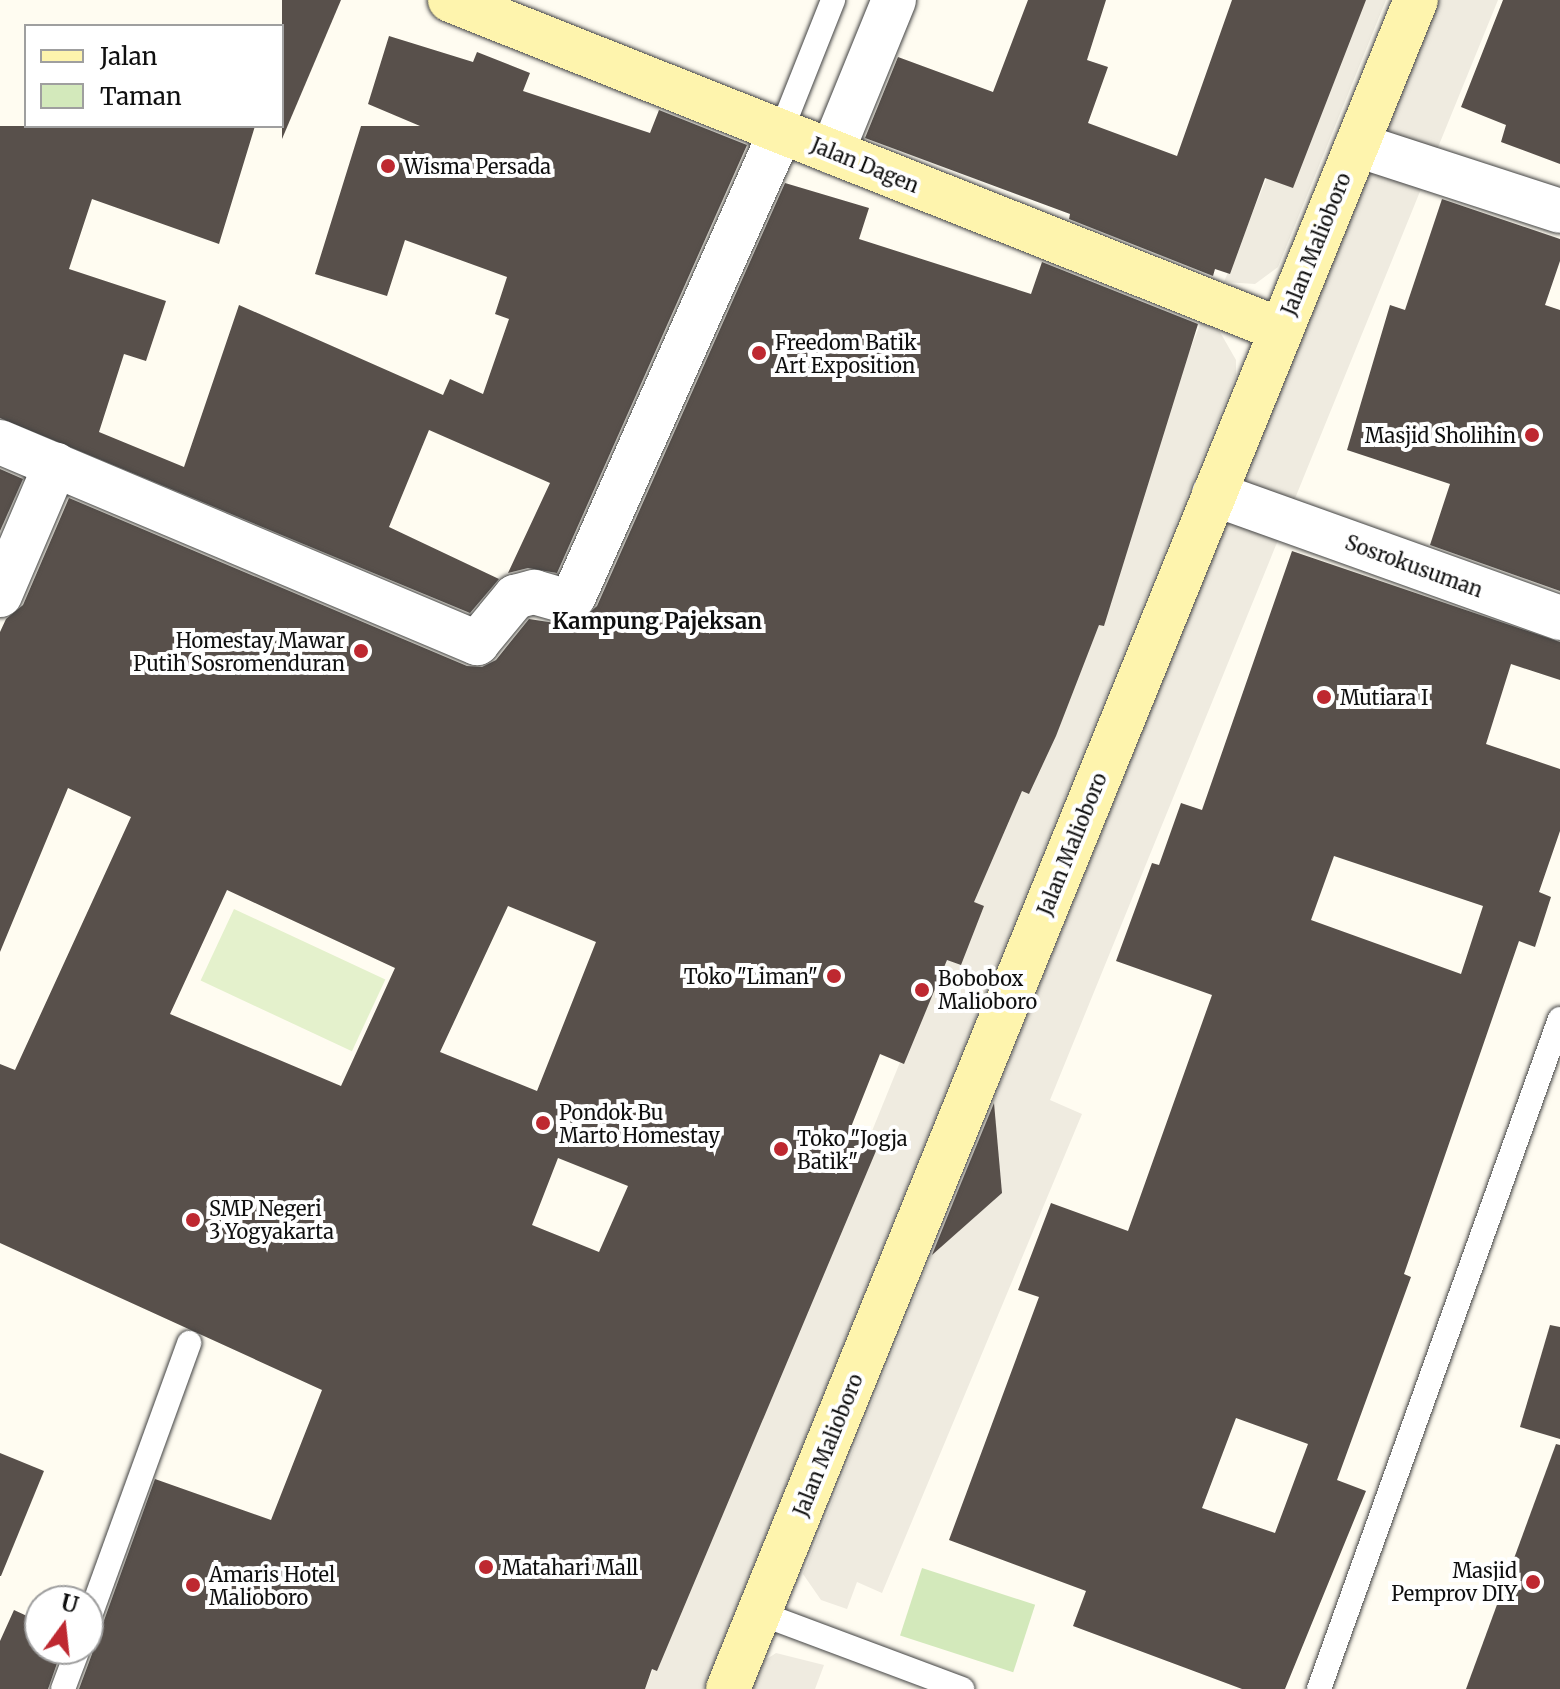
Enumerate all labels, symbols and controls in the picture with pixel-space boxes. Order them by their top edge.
legend [24,24,284,128]
text: Jalan [100,41,157,72]
text: Taman [100,81,182,112]
street label: Jalan Dagen [808,133,922,197]
place label: Wisma Persada [404,154,551,178]
marker: Wisma Persada [379,157,397,175]
street label: Jalan Malioboro [1276,169,1356,319]
place label: Freedom Batik Art Exposition [775,330,917,377]
marker: Freedom Batik Art Exposition [750,344,768,362]
place label: Masjid Sholihin [1365,423,1516,447]
marker: Masjid Sholihin [1523,426,1541,444]
street label: Sosrokusuman [1342,530,1486,602]
district label: Kampung Pajeksan [552,609,762,635]
place label: Homestay Mawar Putih Sosromenduran [133,628,345,675]
marker: Homestay Mawar Putih Sosromenduran [352,642,370,660]
place label: Mutiara I [1340,685,1428,709]
marker: Mutiara I [1315,688,1333,706]
street label: Jalan Malioboro [1032,769,1112,919]
place label: Toko "Liman" [684,964,818,988]
place label: Bobobox Malioboro [938,966,1037,1013]
marker: Toko "Liman" [825,967,843,985]
marker: Bobobox Malioboro [913,981,931,999]
place label: Pondok Bu Marto Homestay [559,1100,720,1147]
marker: Pondok Bu Marto Homestay [534,1114,552,1132]
place label: Toko "Jogja Batik" [797,1126,908,1173]
marker: Toko "Jogja Batik" [772,1140,790,1158]
place label: SMP Negeri 3 Yogyakarta [209,1196,334,1243]
marker: SMP Negeri 3 Yogyakarta [184,1211,202,1229]
street label: Jalan Malioboro [788,1370,868,1520]
place label: Matahari Mall [502,1555,638,1579]
marker: Matahari Mall [477,1558,495,1576]
place label: Masjid Pemprov DIY [1391,1558,1517,1605]
place label: Amaris Hotel Malioboro [209,1562,335,1609]
marker: Masjid Pemprov DIY [1524,1573,1542,1591]
marker: Amaris Hotel Malioboro [184,1576,202,1594]
north arrow [24,1585,104,1665]
text: U [58,1588,81,1619]

